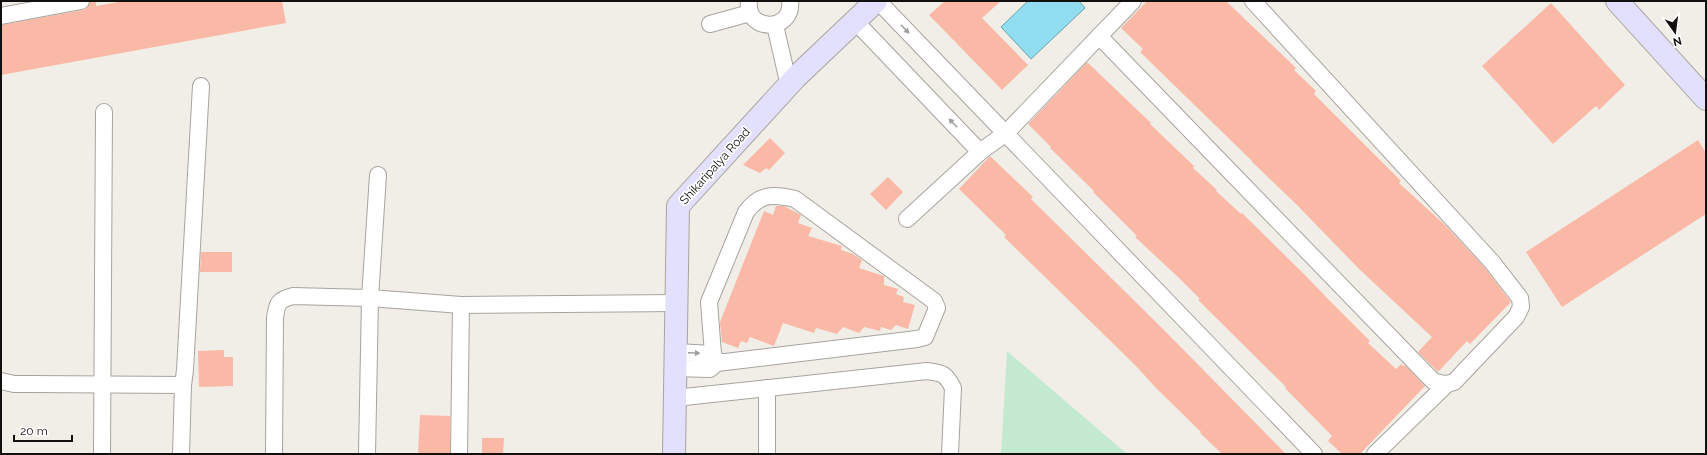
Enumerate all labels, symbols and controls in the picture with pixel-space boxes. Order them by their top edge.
north arrow [1655,12,1695,52]
one-way arrow [900,24,910,34]
text: N [1672,34,1683,49]
one-way arrow [948,118,958,128]
street label: Shikaripalya Road [677,125,753,207]
one-way arrow [688,350,700,357]
scale bar [14,417,72,443]
text: 20 m [20,424,48,438]

